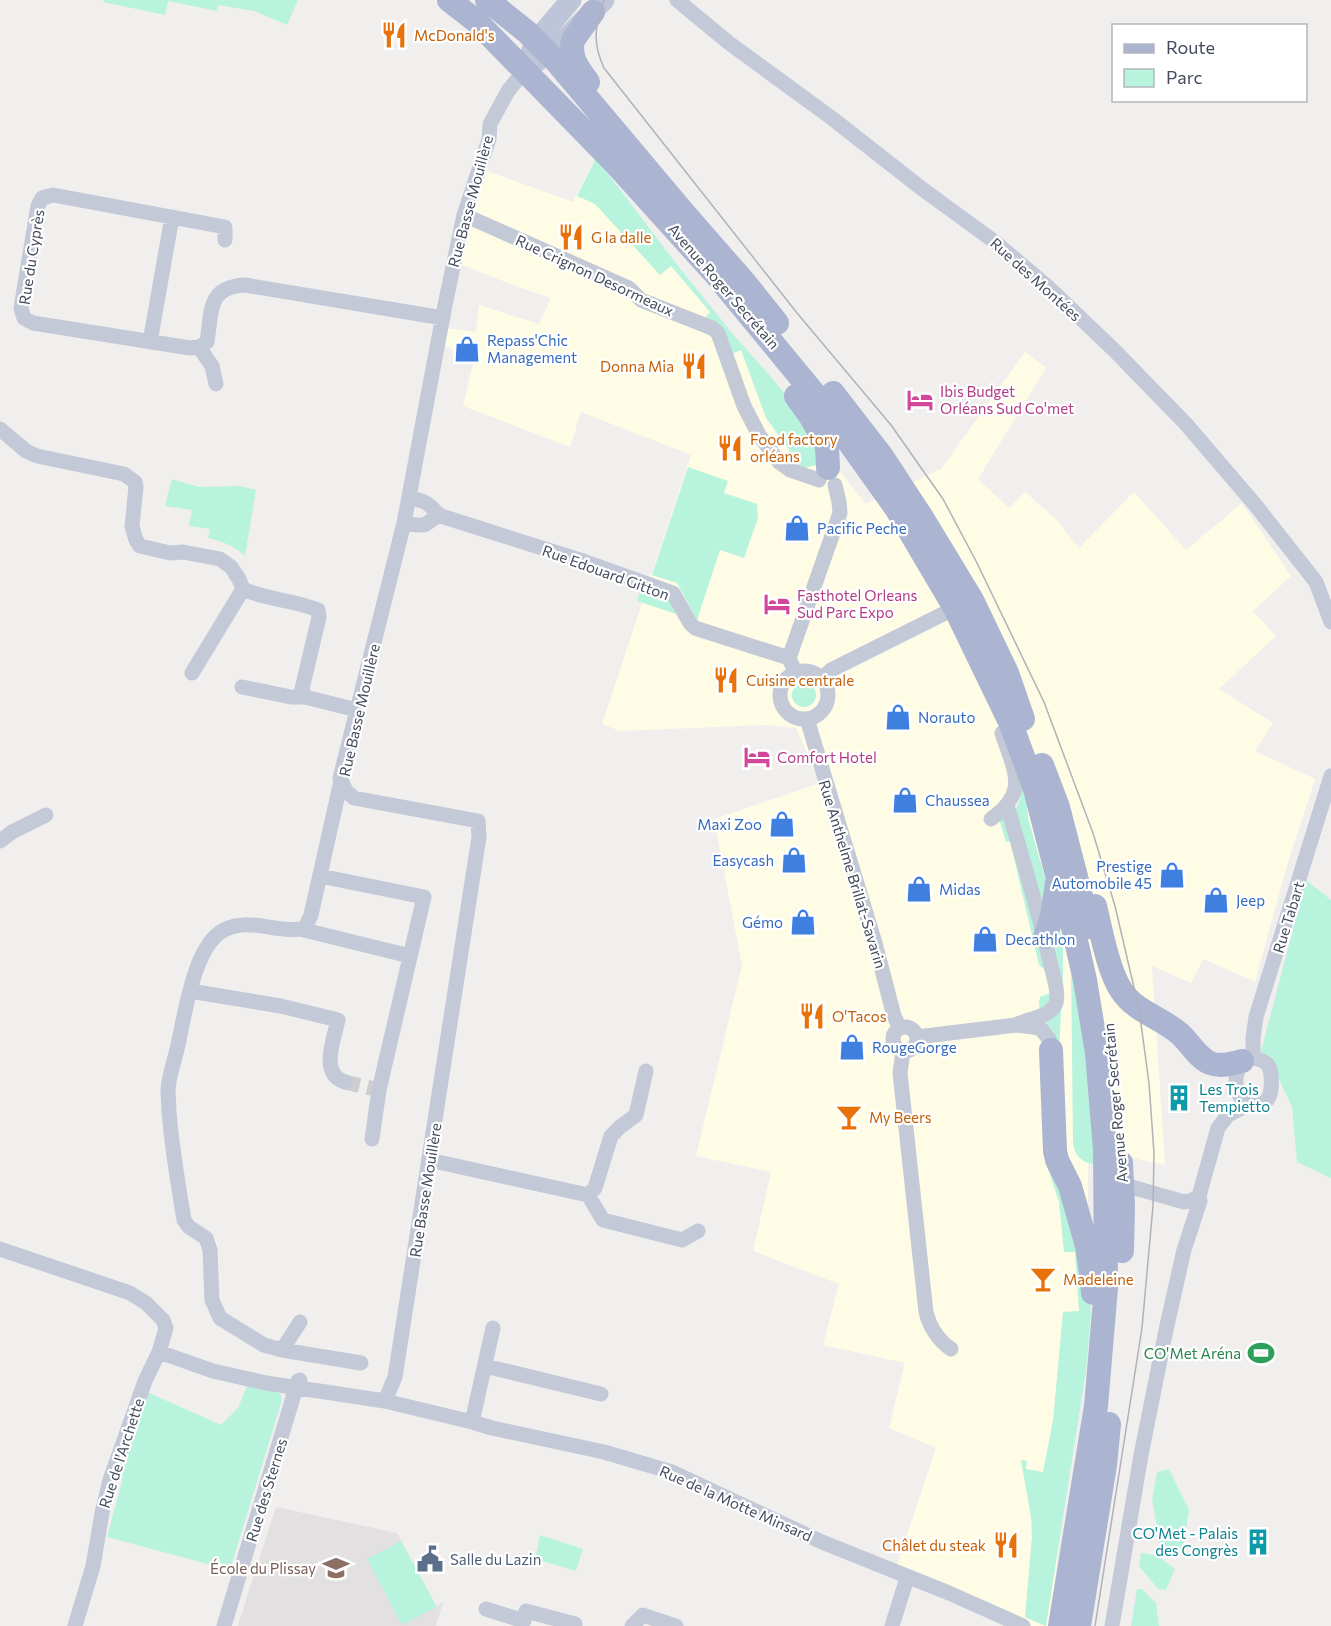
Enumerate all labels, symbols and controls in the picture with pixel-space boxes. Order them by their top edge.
restaurant icon: McDonald's [379,20,409,50]
legend [1112,24,1307,102]
place label: McDonald's [414,26,495,44]
text: Route [1166,36,1215,58]
text: Parc [1166,66,1203,88]
street label: Rue Basse Mouillère [444,133,496,269]
street label: Rue du Cyprès [15,208,47,306]
street label: Avenue Roger Secrétain [665,220,783,352]
restaurant icon: G la dalle [556,222,586,252]
place label: G la dalle [591,228,652,246]
street label: Rue Crignon Desormeaux [513,230,677,320]
street label: Rue des Montées [987,234,1085,325]
place label: Repass'Chic Management [487,331,577,366]
shop icon: Repass'Chic Management [452,334,482,364]
restaurant icon: Donna Mia [679,351,709,381]
place label: Donna Mia [600,357,674,375]
place label: Ibis Budget Orléans Sud Co'met [940,382,1074,417]
hotel icon: Ibis Budget Orléans Sud Co'met [905,385,935,415]
place label: Food factory orléans [750,430,838,465]
restaurant icon: Food factory orléans [715,433,745,463]
shop icon: Pacific Peche [782,513,812,543]
place label: Pacific Peche [817,519,907,537]
street label: Rue Edouard Gitton [540,541,672,603]
place label: Fasthotel Orleans Sud Parc Expo [797,586,918,621]
hotel icon: Fasthotel Orleans Sud Parc Expo [762,589,792,619]
street label: Rue Basse Mouillère [335,642,383,778]
restaurant icon: Cuisine centrale [711,665,741,695]
place label: Cuisine centrale [746,671,854,689]
shop icon: Norauto [883,702,913,732]
place label: Norauto [918,708,975,726]
hotel icon: Comfort Hotel [742,742,772,772]
place label: Comfort Hotel [777,748,877,766]
street label: Rue Anthelme Brillat-Savarin [816,778,890,970]
shop icon: Chaussea [890,785,920,815]
place label: Chaussea [925,791,989,809]
shop icon: Maxi Zoo [767,809,797,839]
place label: Maxi Zoo [697,815,762,833]
shop icon: Easycash [779,845,809,875]
place label: Easycash [712,851,774,869]
place label: Prestige Automobile 45 [1051,857,1152,892]
shop icon: Prestige Automobile 45 [1157,860,1187,890]
shop icon: Midas [904,874,934,904]
street label: Rue Tabart [1269,879,1307,955]
place label: Midas [939,880,981,898]
shop icon: Jeep [1201,885,1231,915]
place label: Jeep [1236,891,1265,909]
shop icon: Gémo [788,907,818,937]
place label: Gémo [742,913,783,931]
shop icon: Decathlon [970,924,1000,954]
place label: Decathlon [1005,930,1075,948]
restaurant icon: O'Tacos [797,1001,827,1031]
place label: O'Tacos [832,1007,887,1025]
street label: Avenue Roger Secrétain [1099,1022,1131,1184]
shop icon: RougeGorge [837,1032,867,1062]
place label: RougeGorge [872,1038,957,1056]
place label: Les Trois Tempietto [1199,1080,1270,1115]
building icon: Les Trois Tempietto [1164,1083,1194,1113]
bar icon: My Beers [834,1102,864,1132]
place label: My Beers [869,1108,932,1126]
street label: Rue Basse Mouillère [405,1121,445,1258]
bar icon: Madeleine [1028,1264,1058,1294]
place label: Madeleine [1063,1270,1134,1288]
sports icon: CO'Met Aréna [1246,1338,1276,1368]
place label: CO'Met Aréna [1144,1344,1241,1362]
street label: Rue de l'Archette [95,1396,147,1510]
street label: Rue des Sternes [242,1436,290,1544]
street label: Rue de la Motte Minsard [657,1461,815,1545]
place label: CO'Met - Palais des Congrès [1132,1524,1238,1559]
building icon: CO'Met - Palais des Congrès [1243,1527,1273,1557]
restaurant icon: Châlet du steak [991,1530,1021,1560]
place label: Châlet du steak [882,1536,986,1554]
public building icon: Salle du Lazin [415,1544,445,1574]
place label: Salle du Lazin [450,1550,541,1568]
school or university icon: École du Plissay [321,1553,351,1583]
place label: École du Plissay [210,1558,316,1577]

